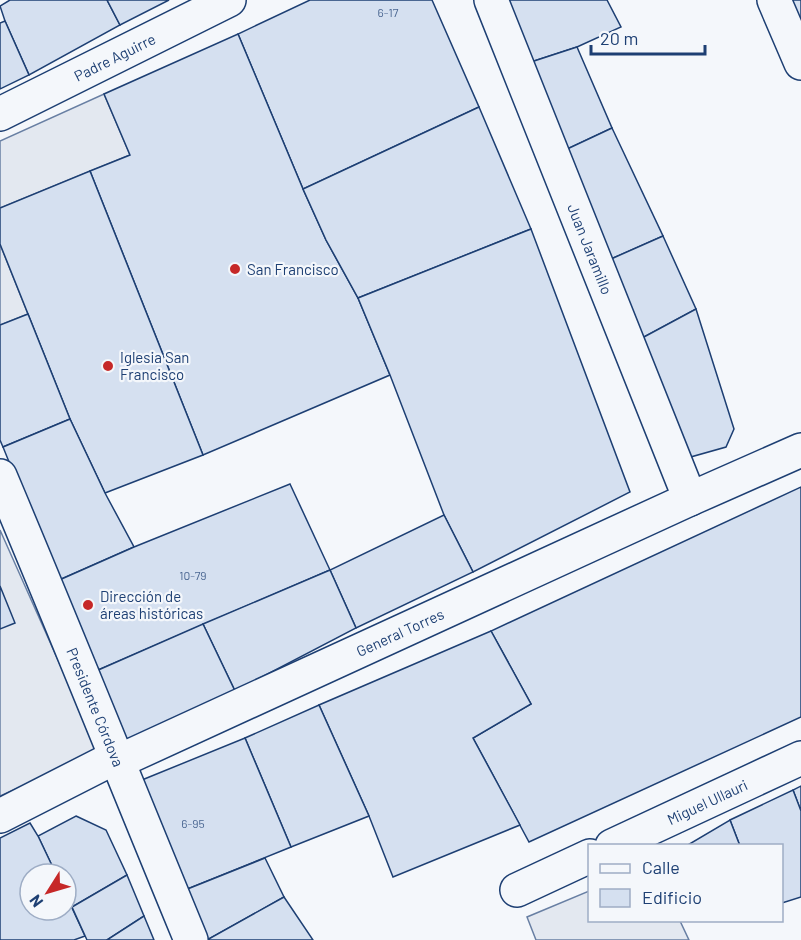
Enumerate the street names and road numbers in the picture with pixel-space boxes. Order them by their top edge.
street label: Padre Aguirre [71,29,158,85]
street label: Juan Jaramillo [564,201,616,297]
street label: General Torres [353,604,447,660]
street label: Presidente Córdova [63,645,128,769]
street label: Miguel Ullauri [664,775,750,828]

